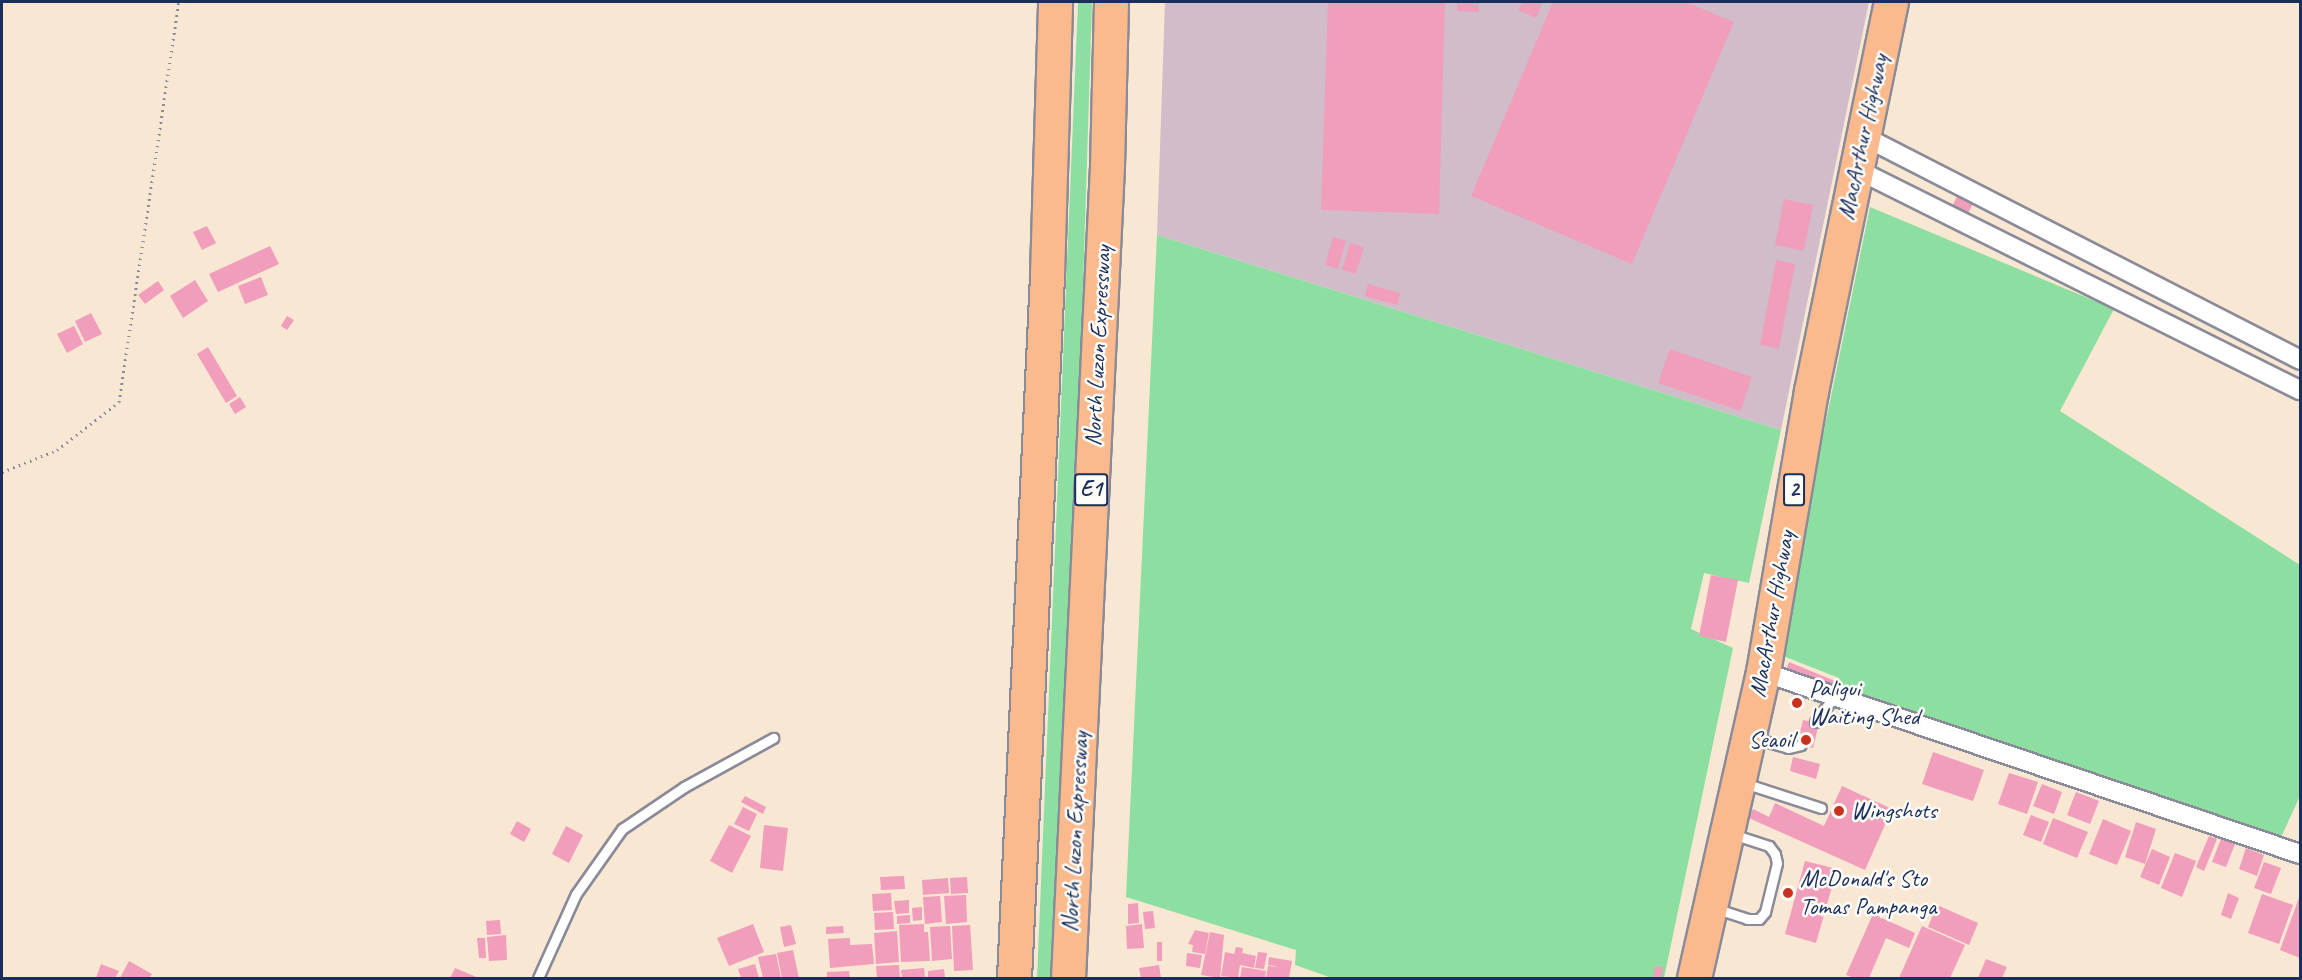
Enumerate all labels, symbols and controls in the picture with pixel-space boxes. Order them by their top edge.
street label: MacArthur Highway [1832,52,1894,222]
street label: North Luzon Expressway [1078,245,1118,447]
road number: E1 [1073,471,1109,509]
road number: 2 [1782,471,1806,509]
street label: MacArthur Highway [1743,529,1801,699]
place label: Paligui Waiting Shed [1809,675,1919,731]
marker: Paligui Waiting Shed [1790,696,1804,710]
place label: Seaoil [1748,726,1794,754]
street label: North Luzon Expressway [1055,731,1095,933]
marker: Seaoil [1799,733,1813,747]
place label: Wingshots [1851,797,1937,825]
marker: Wingshots [1832,804,1846,818]
place label: McDonald's Sto Tomas Pampanga [1800,865,1936,921]
marker: McDonald's Sto Tomas Pampanga [1781,886,1795,900]

